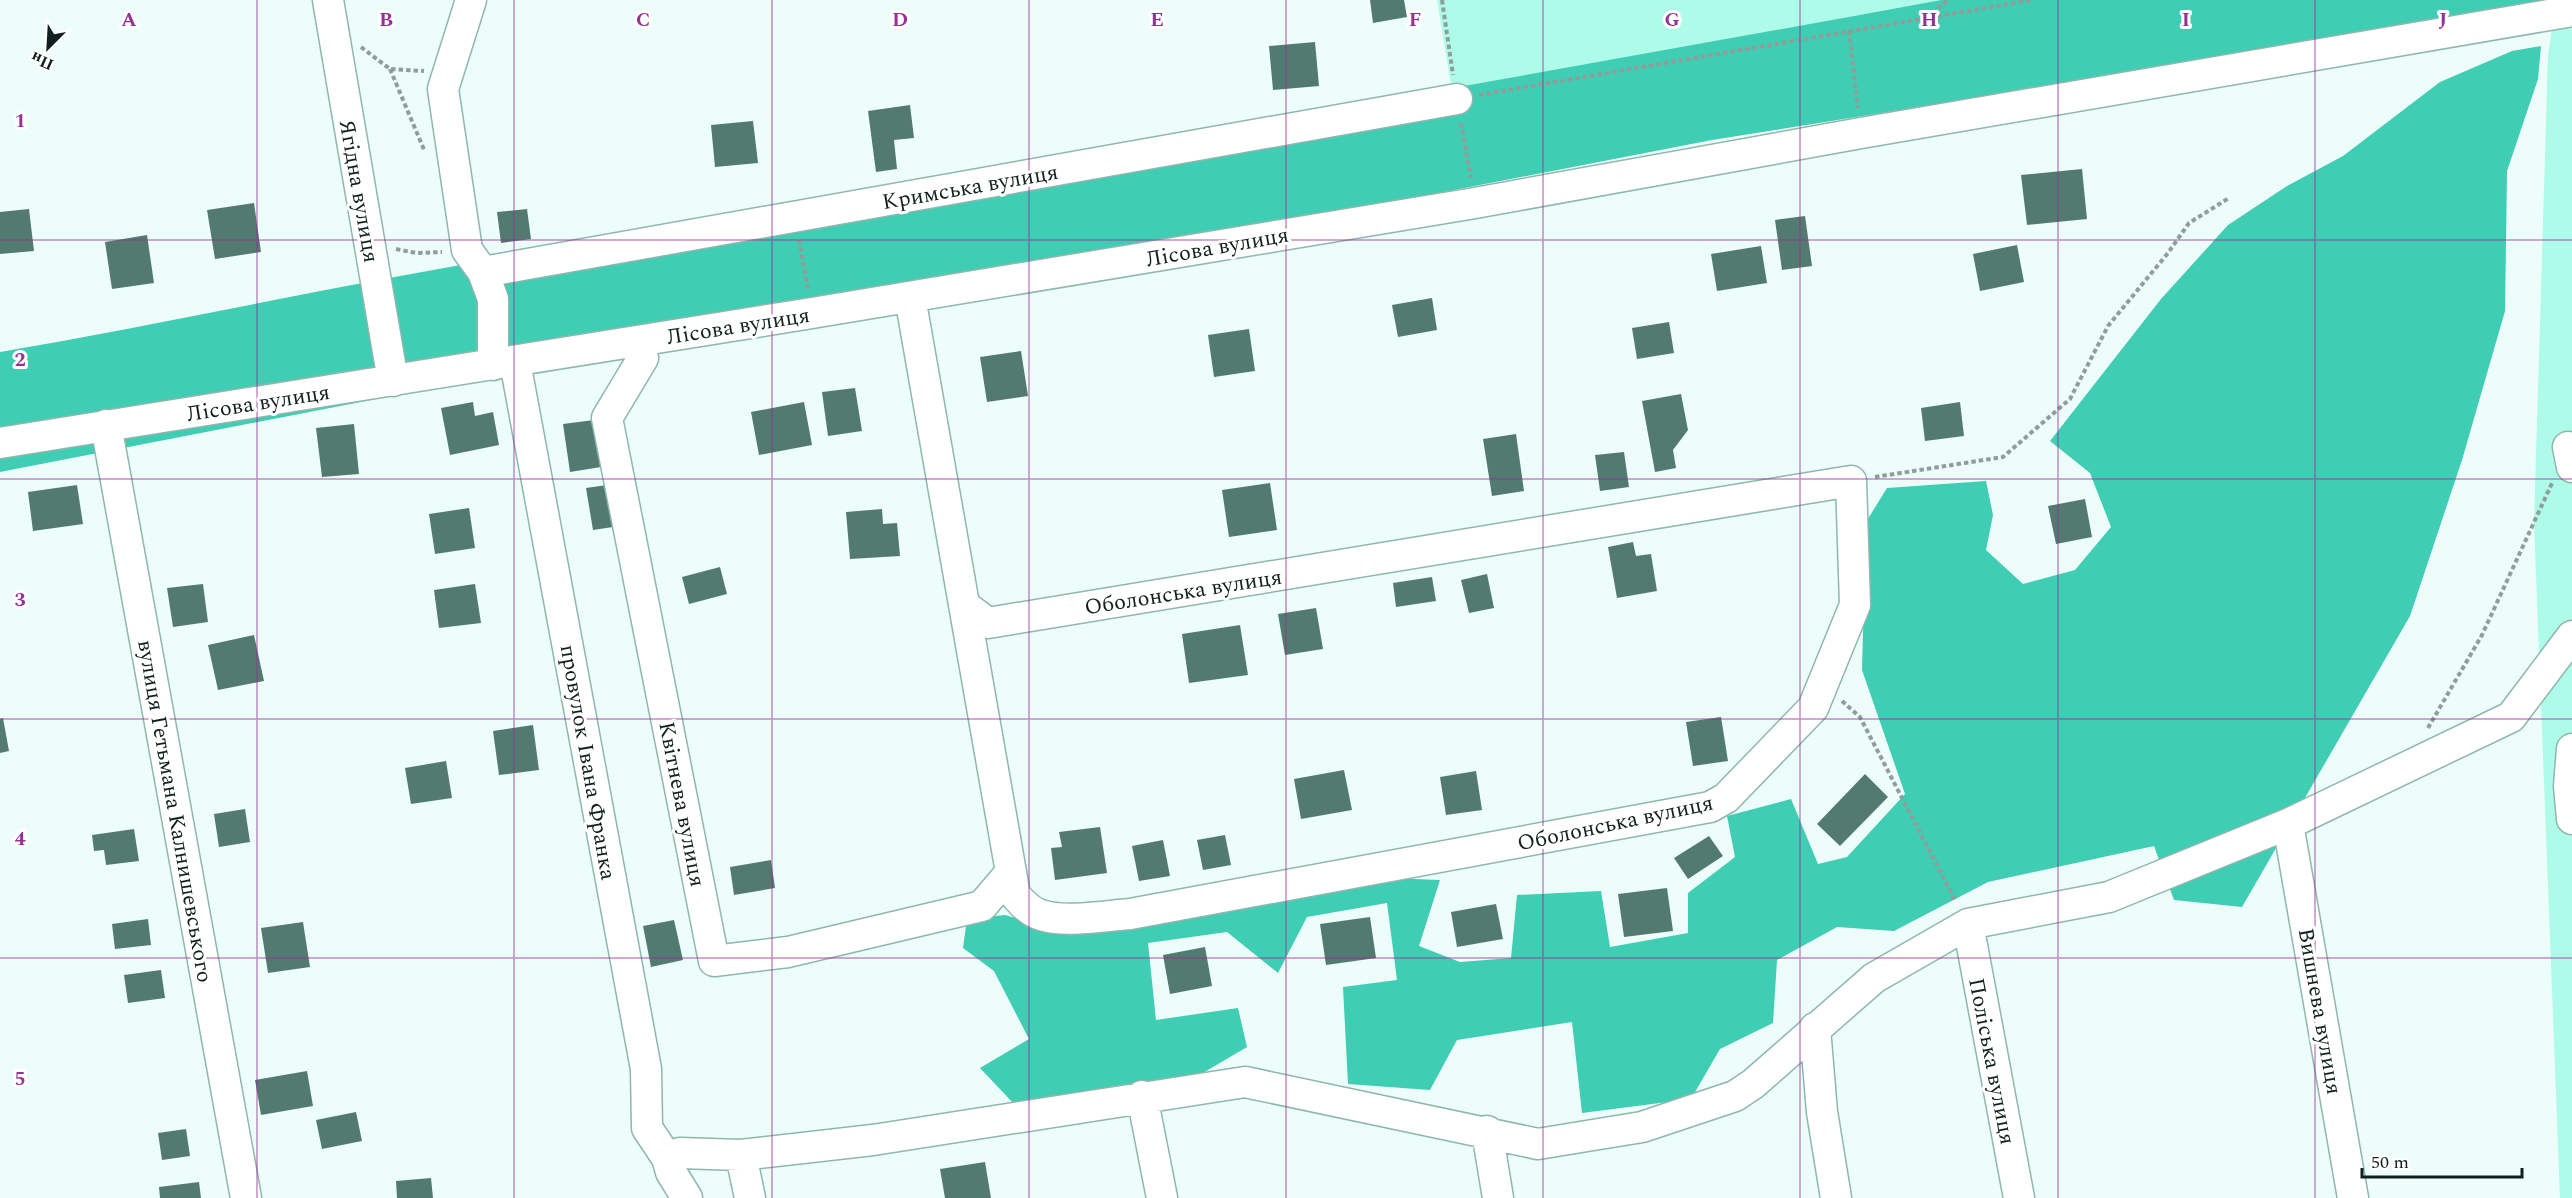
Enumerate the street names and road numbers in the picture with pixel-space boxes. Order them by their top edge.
street label: Ягідна вулиця [330,117,387,265]
street label: Кримська вулиця [880,156,1061,219]
street label: Лісова вулиця [1143,219,1291,276]
street label: Лісова вулиця [664,299,812,354]
street label: Лісова вулиця [184,376,332,431]
street label: Оболонська вулиця [1082,561,1284,624]
street label: вулиця Гетьмана Калнишевського [128,637,221,985]
street label: провулок Івана Франка [551,642,625,883]
street label: Квітнева вулиця [649,719,714,890]
street label: Оболонська вулиця [1514,787,1716,860]
street label: Вишнева вулиця [2289,925,2350,1097]
street label: Поліська вулиця [1959,975,2024,1147]

